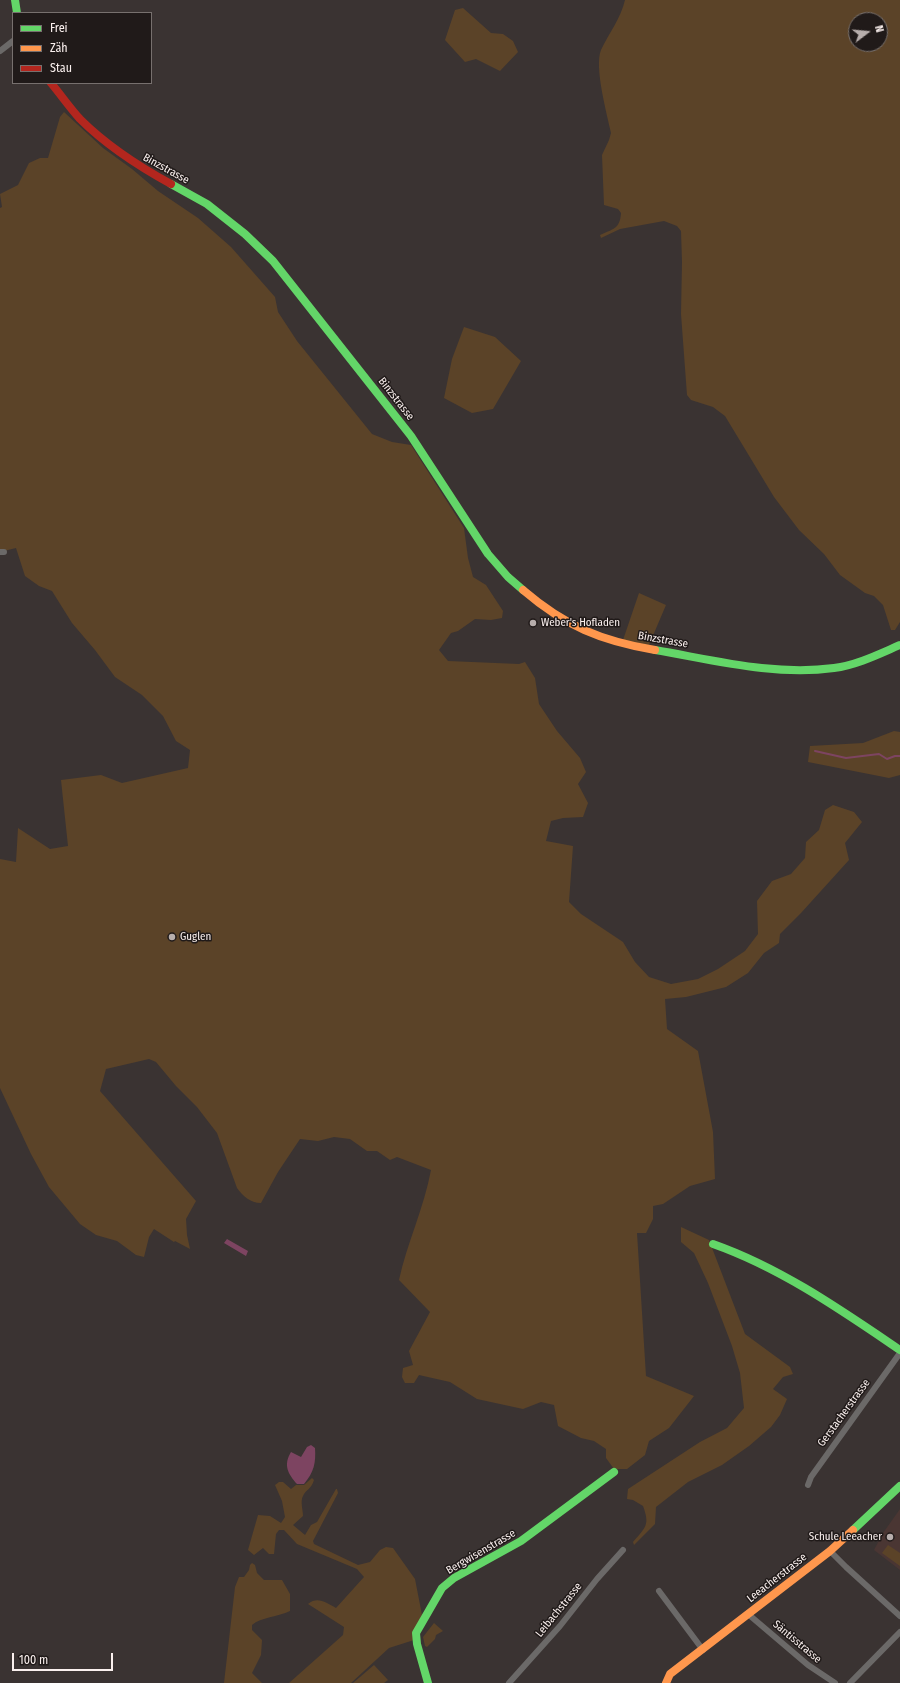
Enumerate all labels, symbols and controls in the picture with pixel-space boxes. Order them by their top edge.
legend [12,12,152,84]
north arrow [848,12,888,52]
text: Frei [50,21,68,35]
text: N [872,24,886,34]
text: Zäh [50,41,68,55]
text: Stau [50,61,72,75]
street label: Binzstrasse [141,151,191,187]
street label: Binzstrasse [375,375,417,423]
place label: Weber's Hofladen [541,616,620,630]
marker: Weber's Hofladen [528,618,538,628]
street label: Binzstrasse [637,629,689,651]
place label: Guglen [180,930,211,944]
marker: Guglen [167,932,177,942]
street label: Gerstacherstrasse [815,1377,873,1449]
street label: Bergwisenstrasse [444,1527,518,1577]
place label: Schule Leeacher [809,1530,882,1544]
marker: Schule Leeacher [885,1532,895,1542]
street label: Leeacherstrasse [744,1551,810,1605]
street label: Leibachstrasse [533,1580,585,1640]
street label: Säntisstrasse [770,1618,824,1666]
scale bar [14,1645,115,1671]
text: 100 m [19,1653,48,1667]

